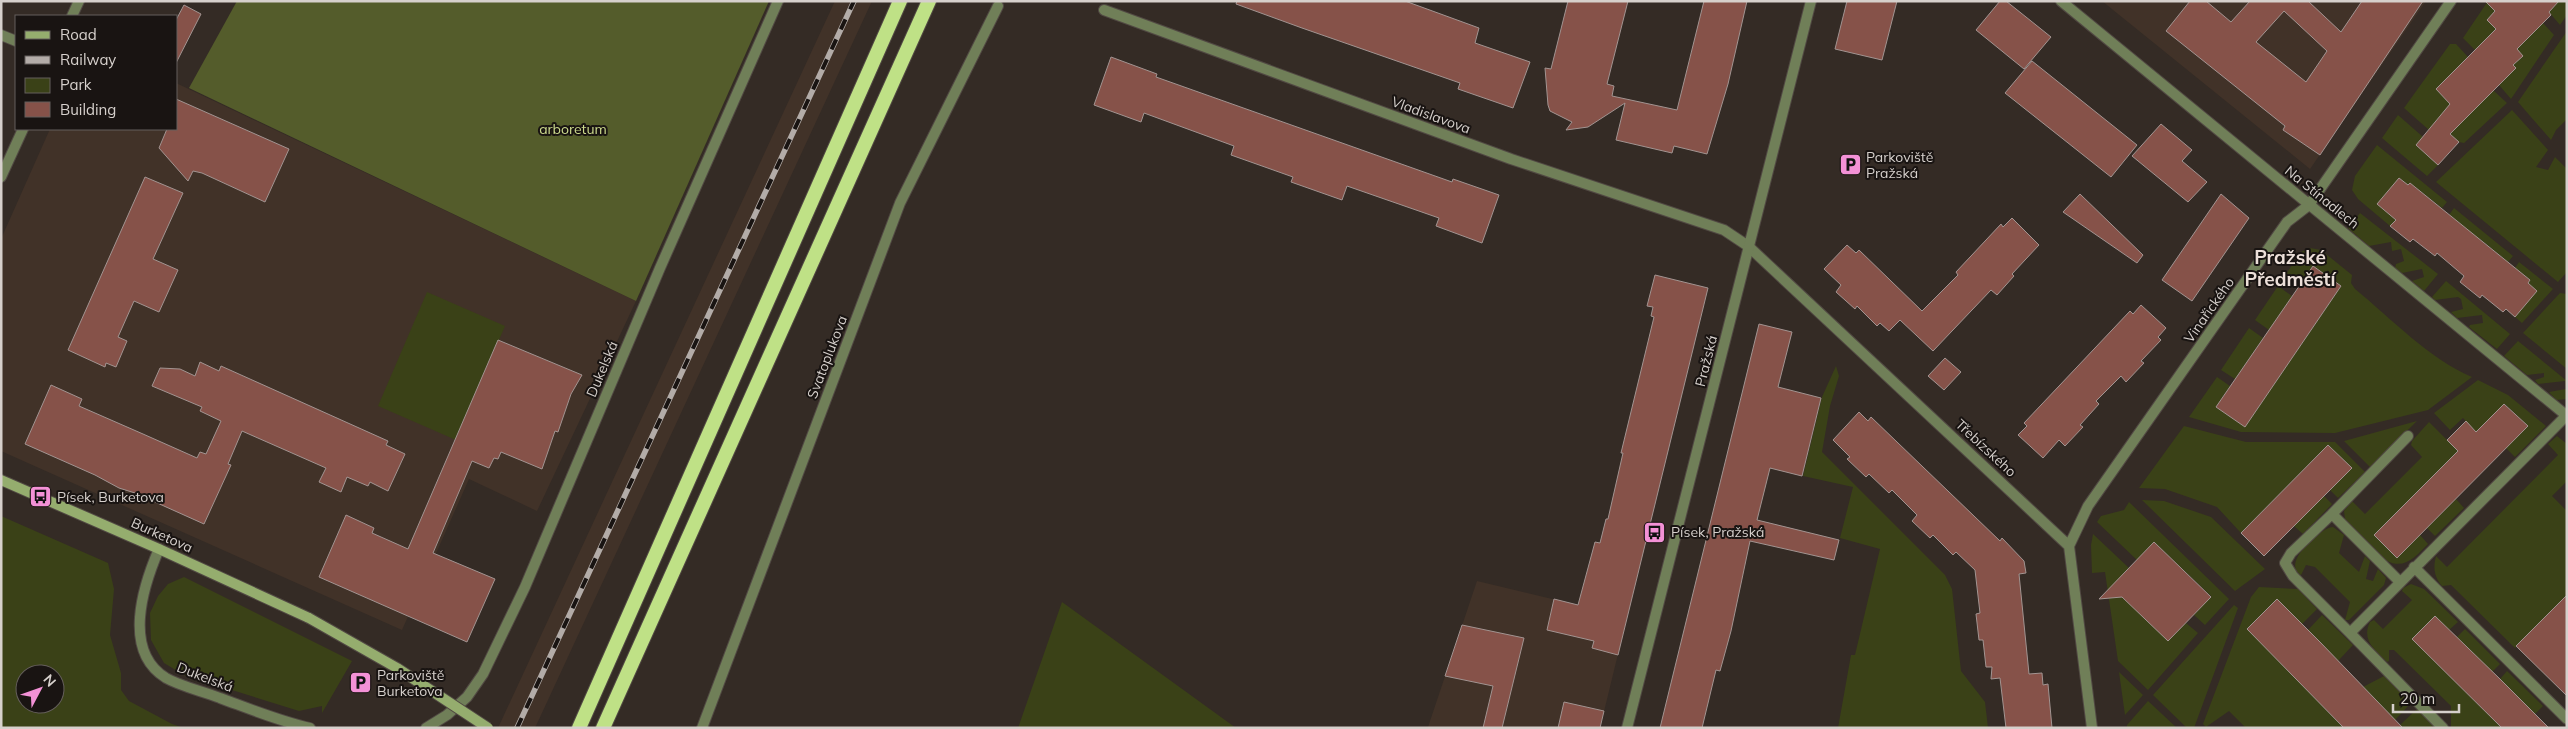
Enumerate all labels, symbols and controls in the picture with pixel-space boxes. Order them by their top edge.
legend [15,15,178,130]
text: Road [60,25,97,44]
text: Railway [60,50,116,69]
text: Park [60,75,92,94]
street label: Vladislavova [1389,92,1473,138]
text: Building [60,100,116,119]
park label: arboretum [539,120,607,138]
place label: Parkoviště Pražská [1866,148,1933,182]
parking icon: Parkoviště Pražská [1838,153,1862,177]
street label: Na Stínadlech [2281,162,2363,232]
district label: Pražské Předměstí [2244,245,2337,291]
street label: Vinařického [2180,274,2238,346]
street label: Svatoplukova [803,313,851,401]
street label: Pražská [1691,334,1721,388]
street label: Dukelská [582,338,622,400]
street label: Třebízského [1952,415,2020,481]
bus stop icon: Písek, Burketova [29,485,53,509]
place label: Písek, Burketova [57,488,164,506]
street label: Burketova [128,513,196,557]
bus stop icon: Písek, Pražská [1643,520,1667,544]
place label: Písek, Pražská [1671,523,1764,541]
street label: Dukelská [174,658,236,696]
north arrow [15,664,65,714]
place label: Parkoviště Burketova [377,666,444,700]
text: N [40,671,60,690]
parking icon: Parkoviště Burketova [349,671,373,695]
scale bar [2393,682,2459,714]
text: 20 m [2400,689,2435,708]

